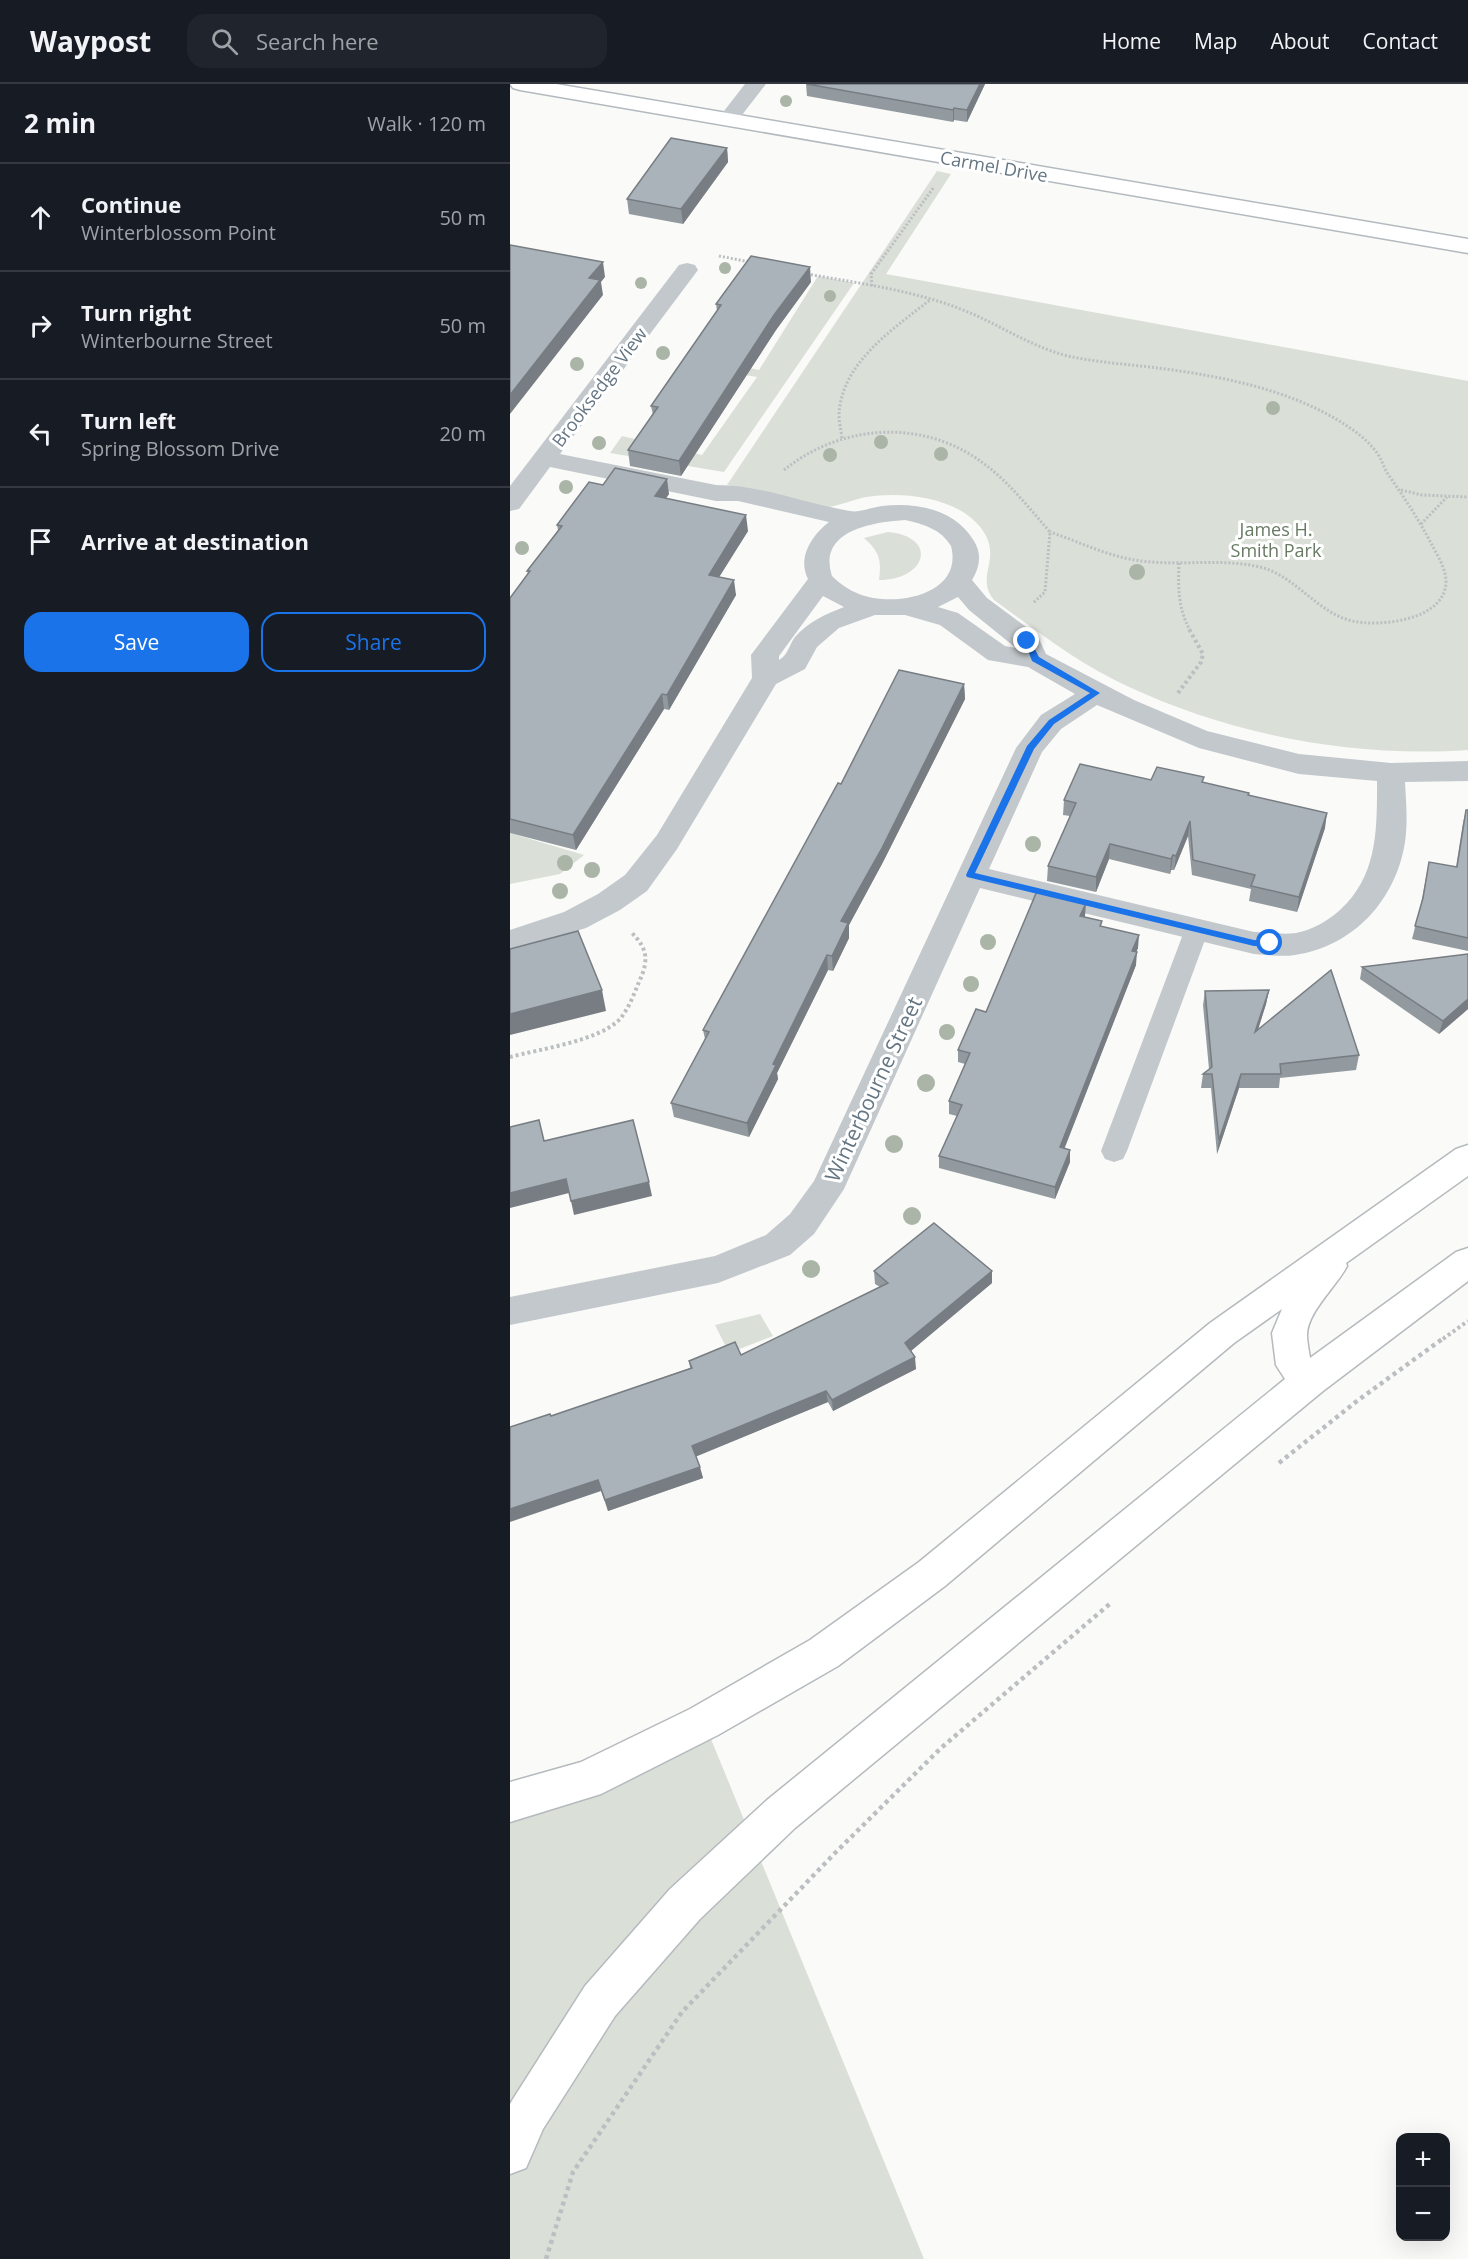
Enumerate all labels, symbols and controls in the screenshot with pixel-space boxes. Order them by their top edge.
search box [187,14,607,68]
text: Waypost [30,22,151,60]
icon: search [208,25,241,58]
text: Search here [256,26,379,56]
text: Home [1102,27,1161,55]
text: Map [1194,27,1237,55]
text: About [1270,27,1330,55]
text: Contact [1363,27,1438,55]
text: 2 min [24,105,96,141]
text: Walk · 120 m [367,110,486,137]
street label: Carmel Drive [938,145,1050,187]
text: Continue [81,189,181,219]
icon: ahead [24,201,57,234]
text: 50 m [439,204,486,231]
text: Winterblossom Point [81,219,276,246]
text: Turn right [81,297,192,327]
icon: right [24,309,57,342]
text: 50 m [439,312,486,339]
street label: Brooksedge View [546,322,652,452]
text: Winterbourne Street [81,327,273,354]
text: Turn left [81,405,176,435]
icon: left [24,417,57,450]
text: 20 m [439,420,486,447]
text: Spring Blossom Drive [81,435,280,462]
park label: James H. Smith Park [1231,517,1322,562]
icon: arrive [24,525,57,558]
text: Arrive at destination [81,526,309,556]
button: Save [24,612,249,672]
button: Share [261,612,486,672]
route end [1013,627,1039,653]
route start [1256,929,1282,955]
street label: Winterbourne Street [818,992,928,1186]
map controls [1396,2133,1450,2241]
button: + [1396,2133,1450,2187]
button: − [1396,2187,1450,2241]

